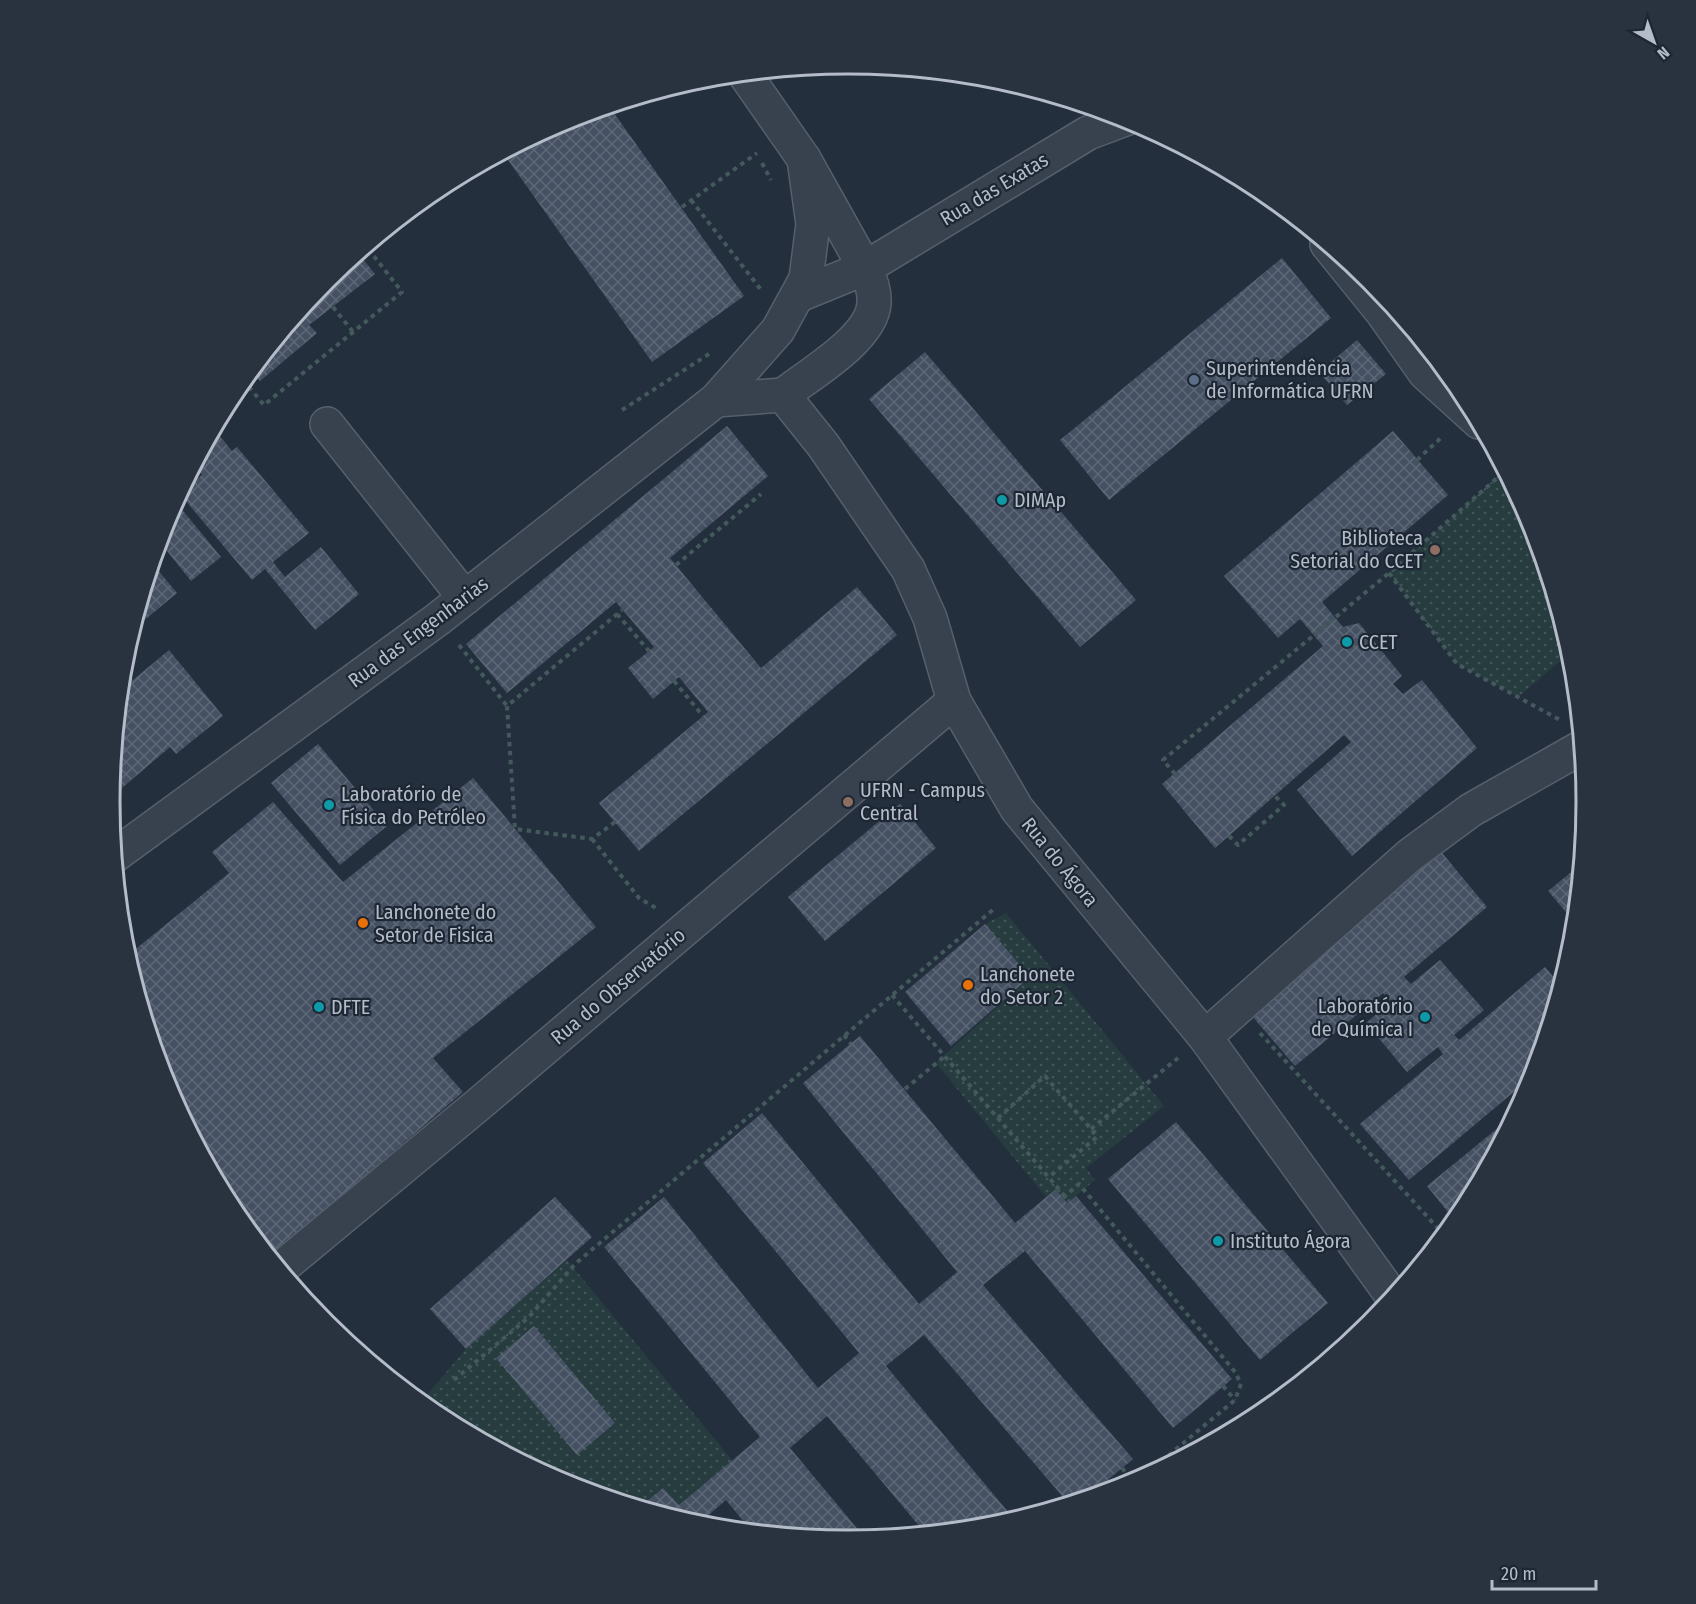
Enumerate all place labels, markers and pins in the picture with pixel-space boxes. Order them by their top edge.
place label: Superintendência de Informática UFRN [1206,356,1374,403]
marker: Superintendência de Informática UFRN [1187,373,1201,387]
place label: DIMAp [1014,488,1066,512]
marker: DIMAp [995,493,1009,507]
place label: Biblioteca Setorial do CCET [1290,526,1424,573]
marker: Biblioteca Setorial do CCET [1428,543,1442,557]
place label: CCET [1359,630,1398,654]
marker: CCET [1340,635,1354,649]
place label: UFRN - Campus Central [860,778,985,825]
place label: Laboratório de Física do Petróleo [341,782,486,829]
marker: UFRN - Campus Central [841,795,855,809]
marker: Laboratório de Física do Petróleo [322,798,336,812]
place label: Lanchonete do Setor de Fisica [375,900,496,947]
marker: Lanchonete do Setor de Fisica [356,916,370,930]
place label: Lanchonete do Setor 2 [980,962,1075,1009]
marker: Lanchonete do Setor 2 [961,978,975,992]
place label: Laboratório de Química I [1311,994,1413,1041]
place label: DFTE [331,995,370,1019]
marker: DFTE [312,1000,326,1014]
marker: Laboratório de Química I [1418,1010,1432,1024]
place label: Instituto Ágora [1230,1229,1351,1253]
marker: Instituto Ágora [1211,1234,1225,1248]

